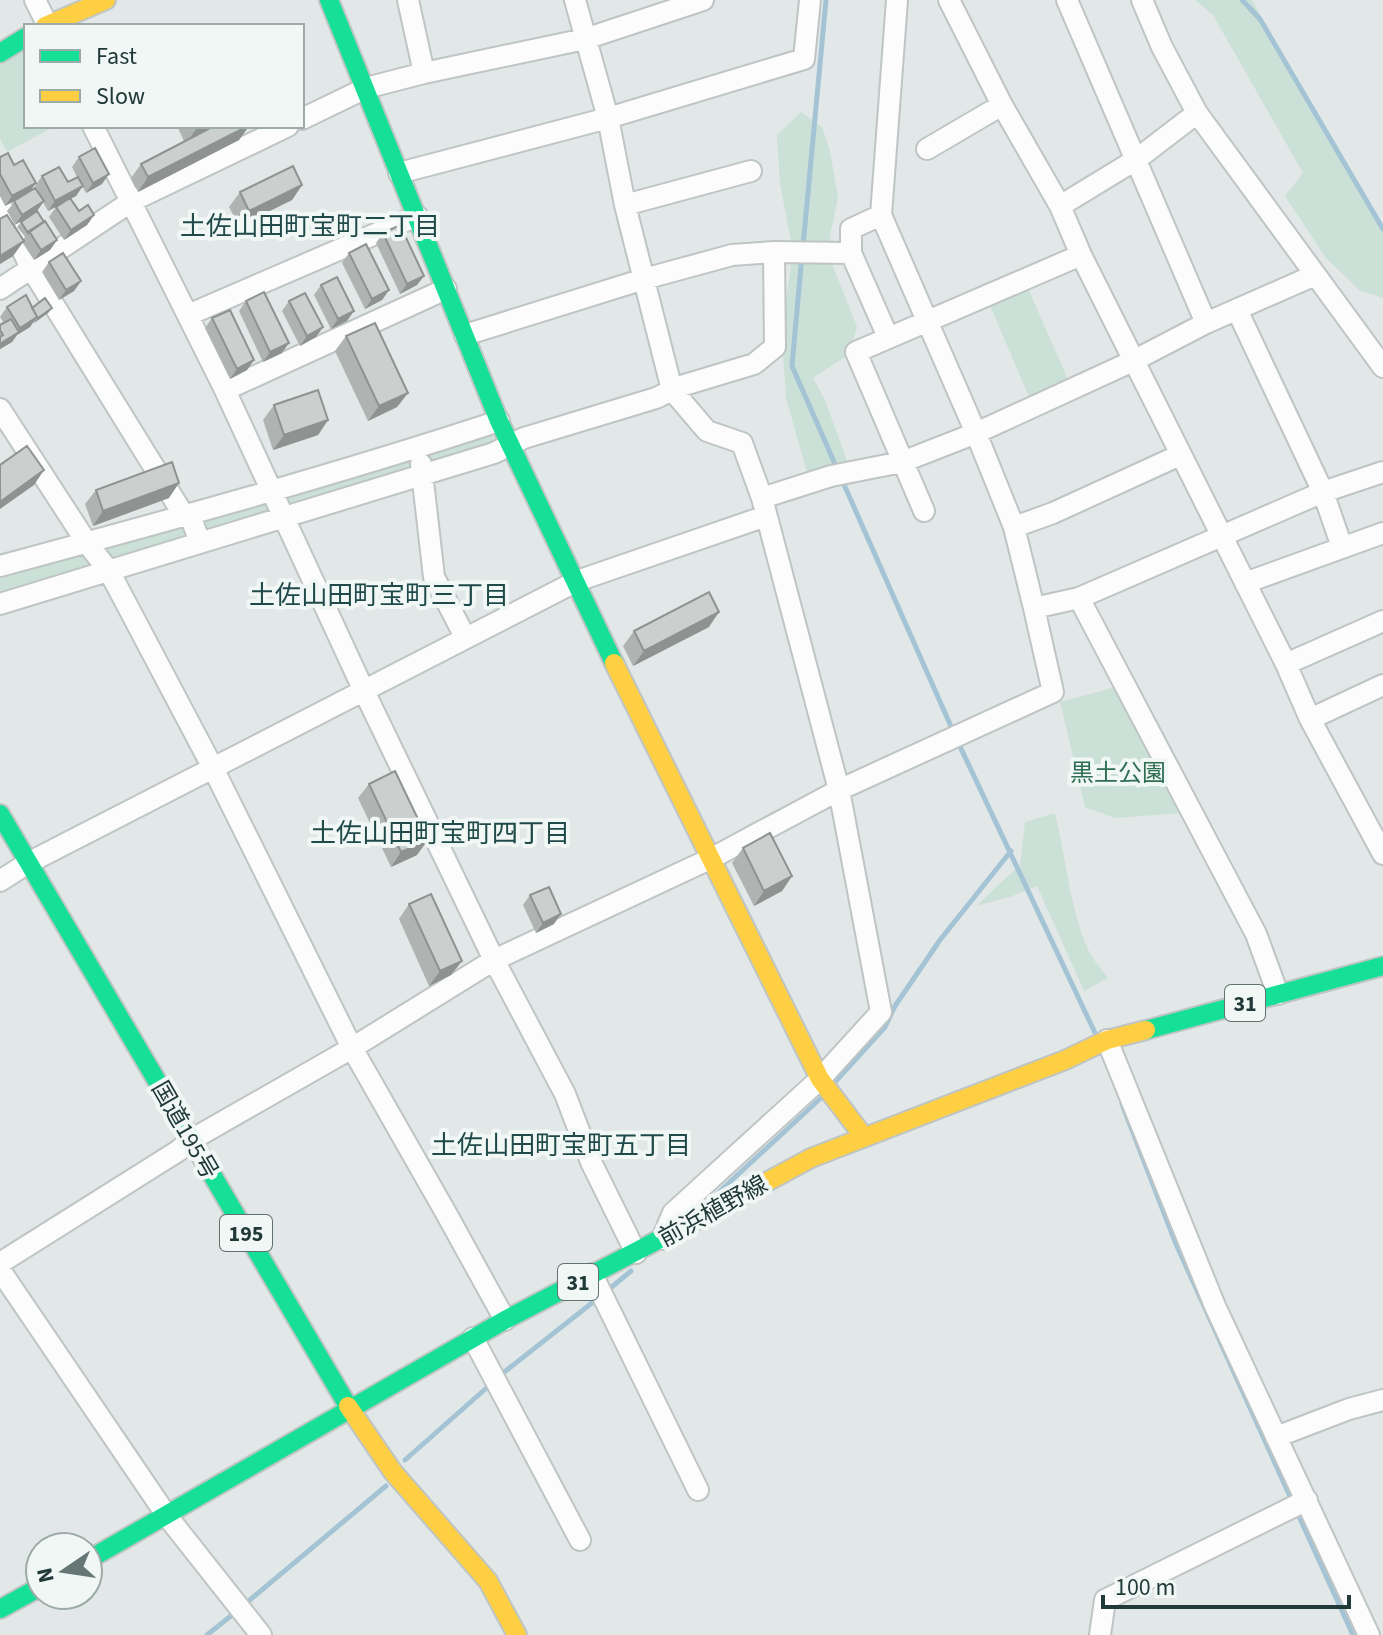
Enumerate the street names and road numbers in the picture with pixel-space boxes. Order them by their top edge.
road number: 31 [1225,985,1265,1021]
street label: 国道195号 [142,1075,227,1186]
street label: 前浜植野線 [652,1167,774,1256]
road number: 195 [220,1215,272,1251]
road number: 31 [558,1264,598,1300]

